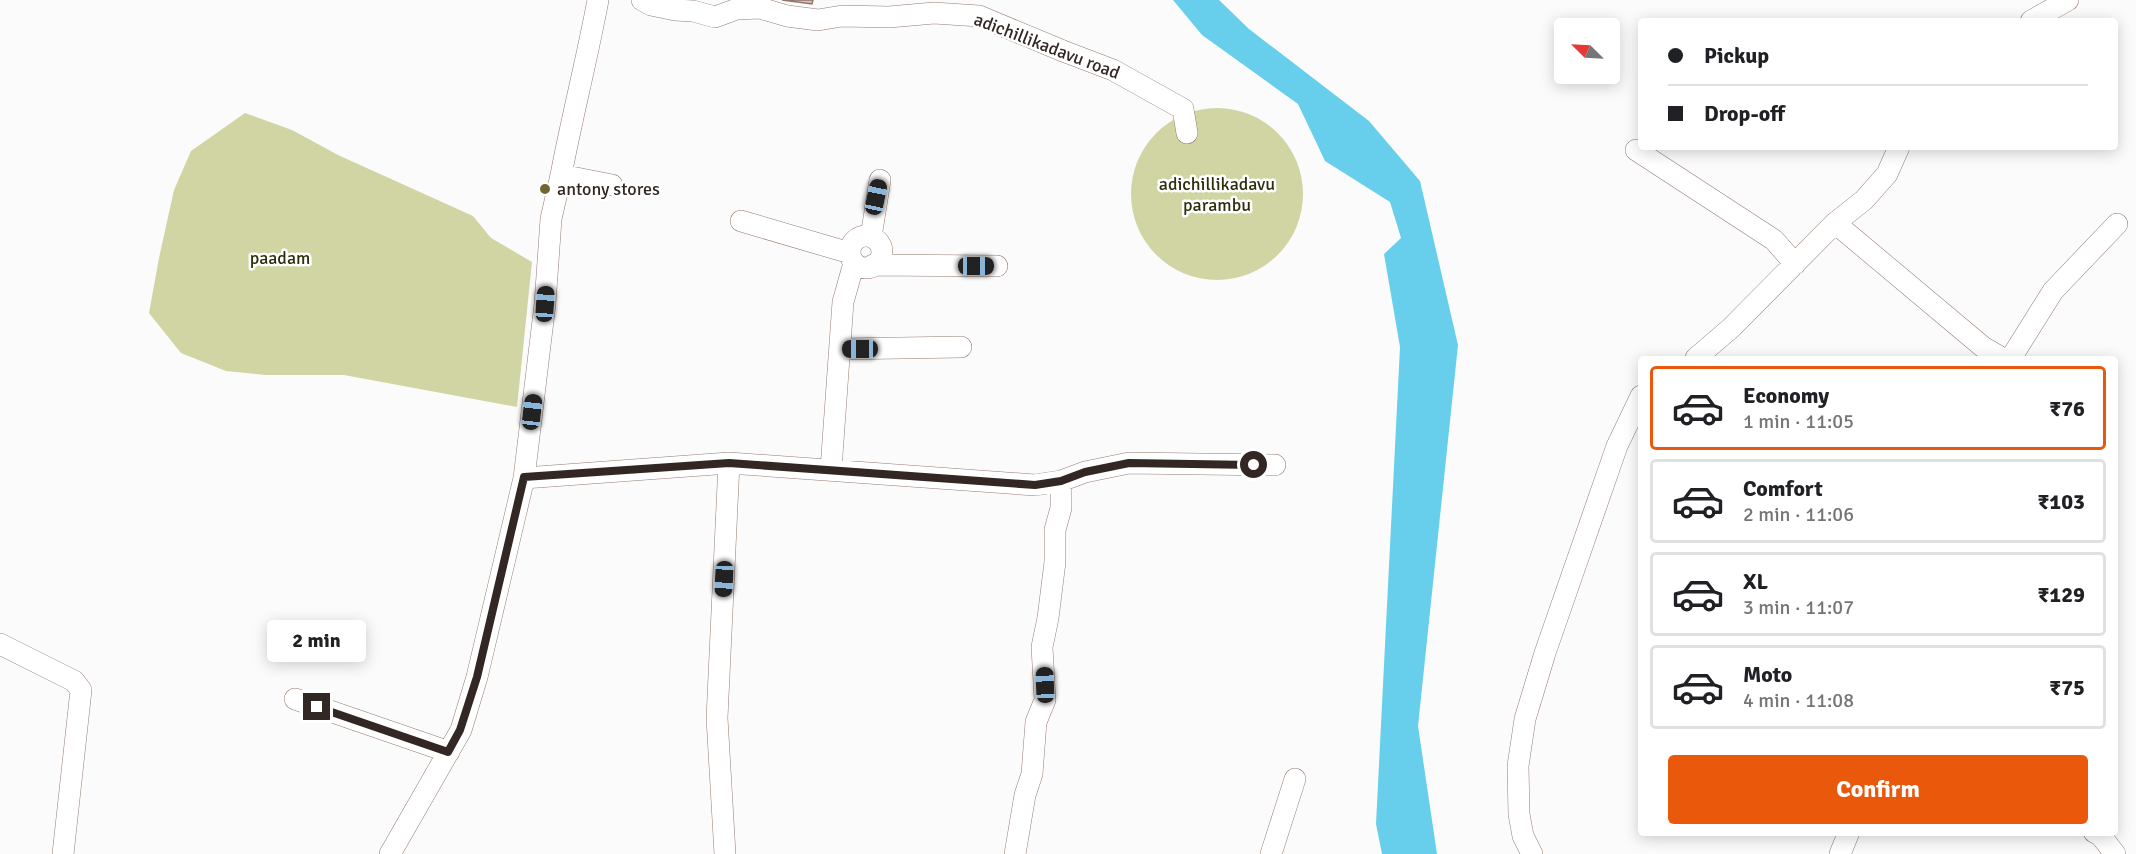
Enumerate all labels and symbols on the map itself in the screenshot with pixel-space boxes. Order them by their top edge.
street label: adichillikadavu road [971,8,1123,84]
north arrow [1554,18,1620,84]
park label: adichillikadavu parambu [1159,173,1275,216]
place label: antony stores [557,178,660,200]
car [863,178,889,216]
marker: antony stores [538,182,552,196]
park label: paadam [250,247,310,269]
car [958,257,994,275]
car [535,285,555,323]
car [842,340,878,358]
car [521,393,543,431]
route start [1240,451,1267,478]
car [714,561,734,597]
callout: 2 min [268,620,366,662]
car [1035,667,1055,703]
route end [303,693,330,720]

